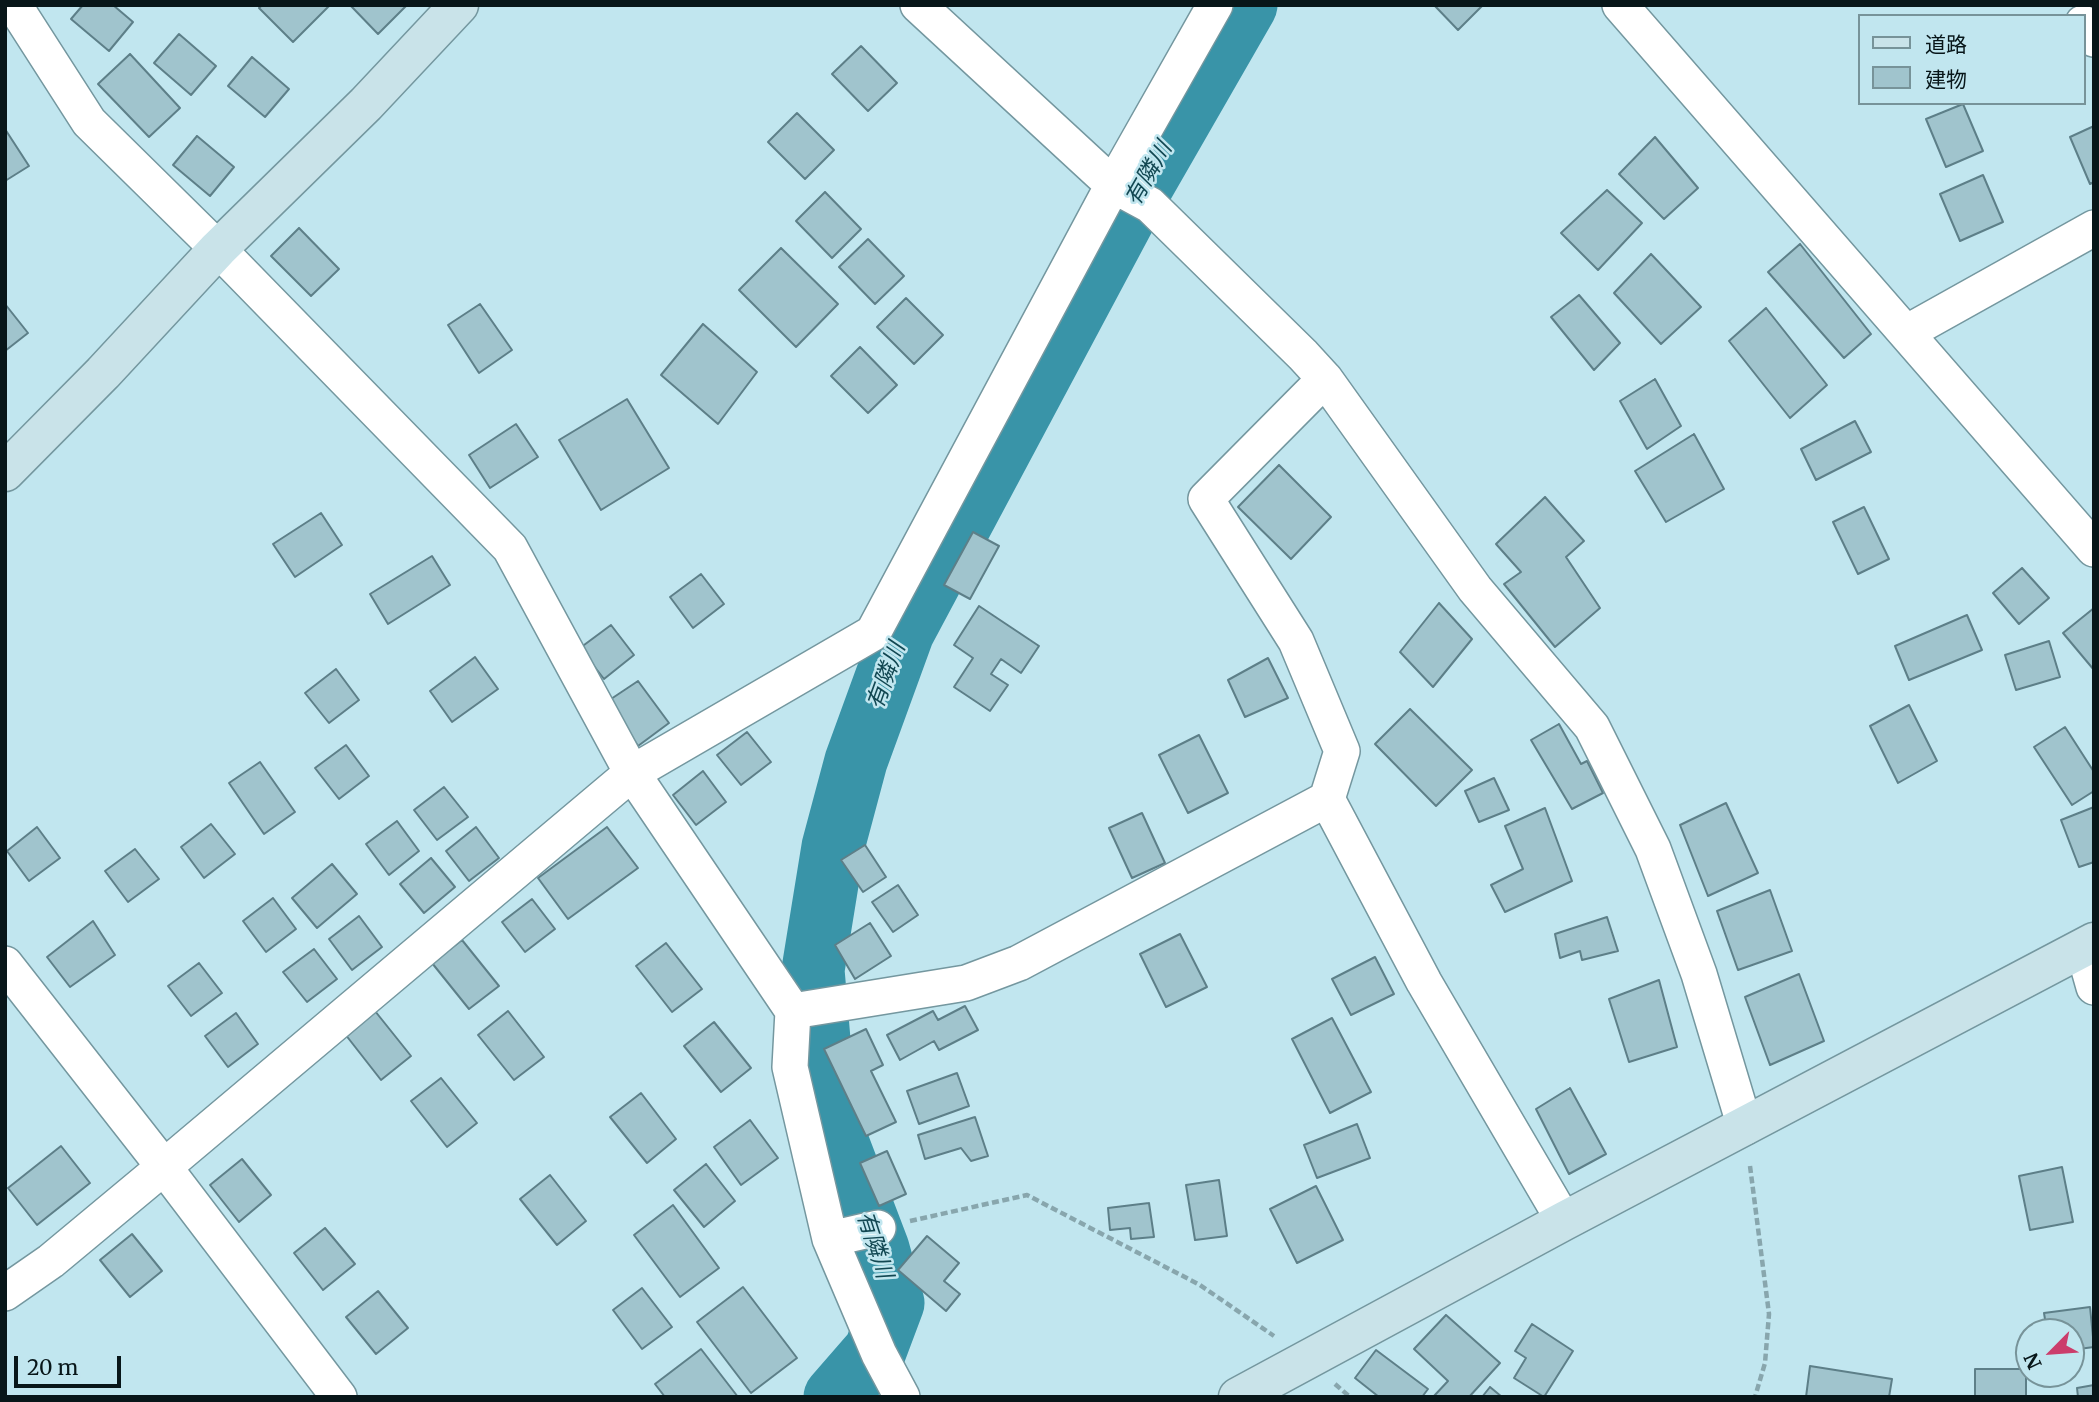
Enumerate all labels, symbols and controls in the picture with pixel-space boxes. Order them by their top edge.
legend [1857,14,2085,105]
text: 道路 [1925,31,1967,58]
text: 建物 [1925,66,1967,93]
water label: 有隣川 [1120,137,1178,211]
water label: 有隣川 [862,639,912,713]
water label: 有隣川 [850,1208,898,1282]
north arrow [2015,1318,2085,1388]
scale bar [18,1342,124,1386]
text: N [2019,1349,2047,1373]
text: 20 m [27,1354,78,1381]

